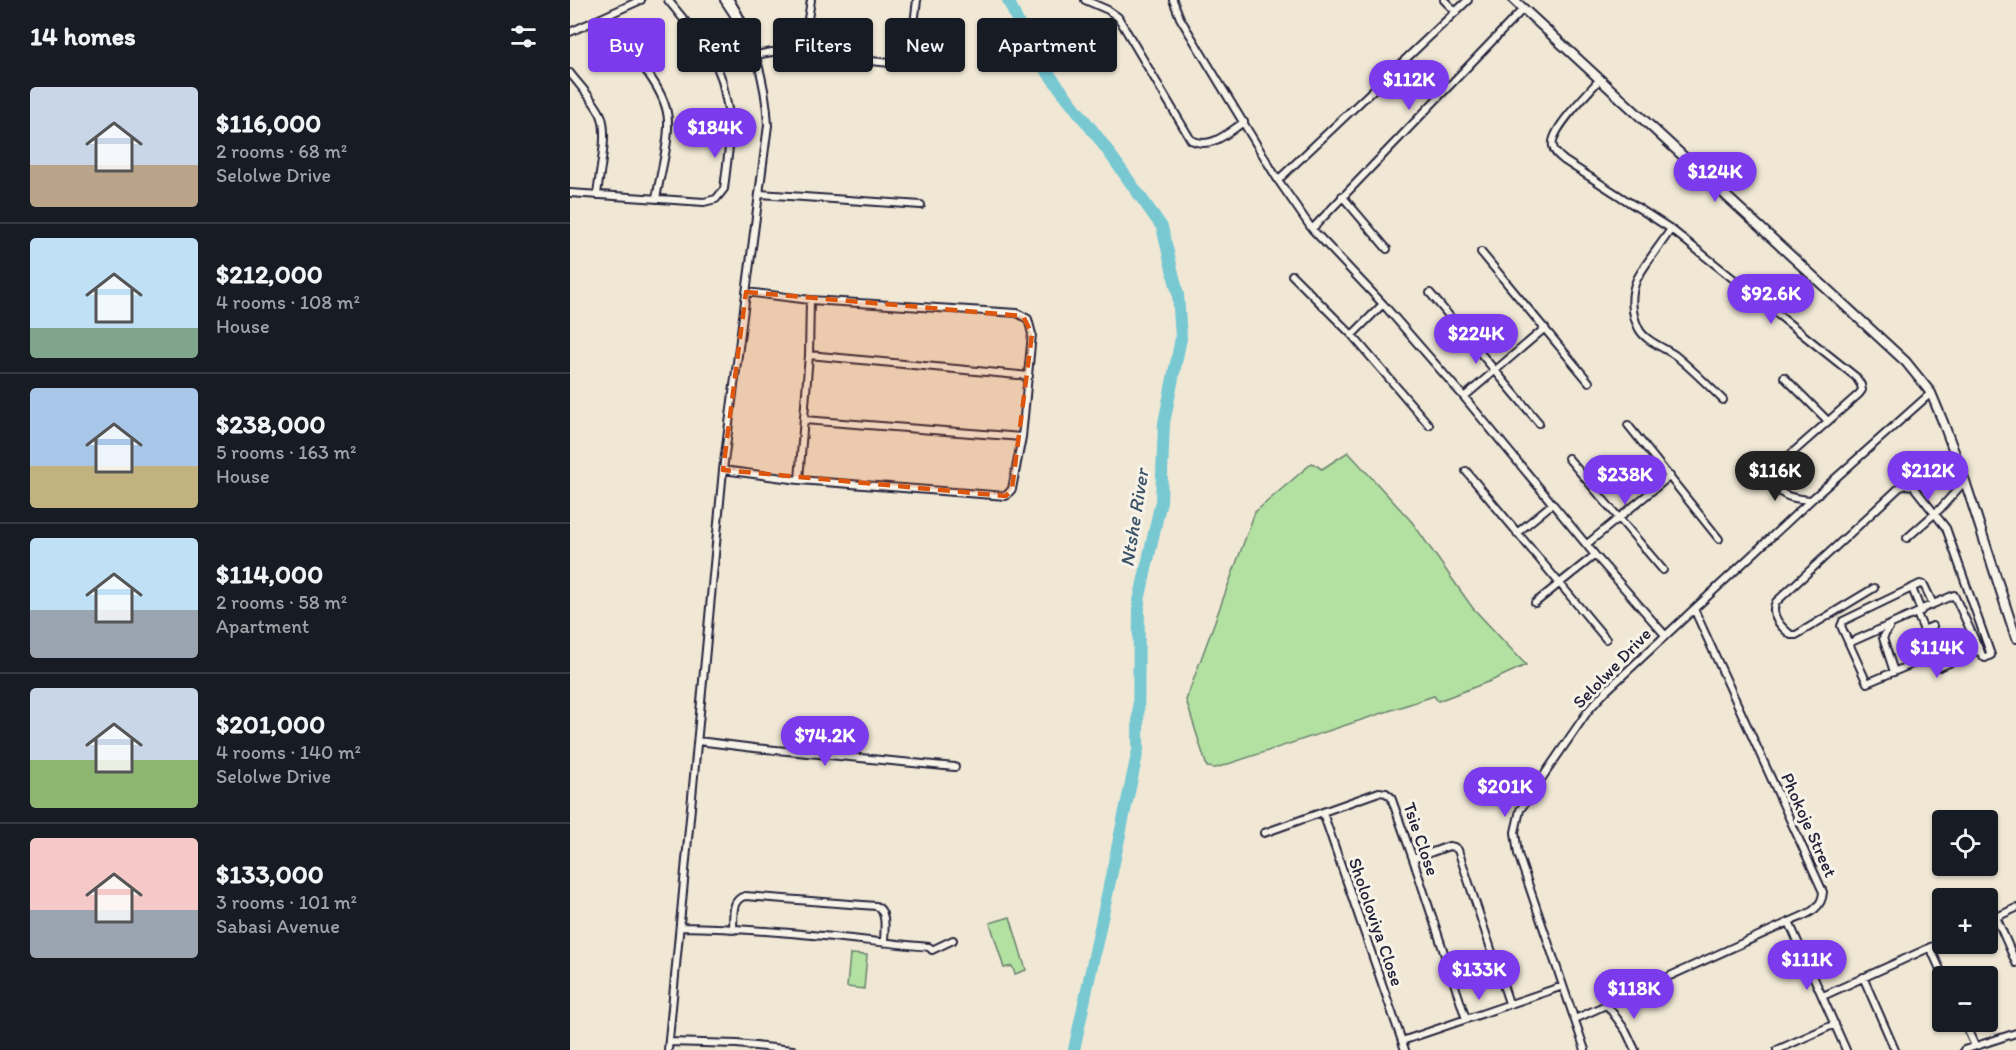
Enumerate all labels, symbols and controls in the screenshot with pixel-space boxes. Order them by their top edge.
chip: Buy [588,18,665,72]
chip: Rent [677,18,761,72]
chip: Filters [773,18,873,72]
chip: New [885,18,965,72]
chip: Apartment [977,18,1117,72]
text: 14 homes [30,20,136,52]
icon: filters [507,20,540,53]
pin: $112K [1367,60,1451,111]
text: $112K [1383,67,1435,91]
text: $116,000 [216,107,321,139]
pin: $184K [673,108,757,159]
icon: home [78,111,150,183]
text: $184K [687,115,743,139]
text: 2 rooms · 68 m² [216,139,347,163]
pin: $124K [1673,152,1757,203]
text: $124K [1688,159,1742,183]
text: Selolwe Drive [216,163,331,187]
text: $212,000 [216,258,323,290]
icon: home [78,262,150,334]
pin: $92.6K [1722,274,1820,325]
text: $92.6K [1741,281,1801,305]
text: 4 rooms · 108 m² [216,290,360,314]
text: House [216,314,270,338]
pin: $224K [1434,314,1518,365]
text: $224K [1448,321,1504,345]
text: $238,000 [216,408,326,440]
icon: home [78,412,150,484]
text: 5 rooms · 163 m² [216,440,357,464]
pin: $116K [1733,451,1817,502]
pin: $212K [1886,451,1970,502]
pin: $238K [1583,455,1667,506]
text: $116K [1749,458,1801,482]
text: $212K [1901,458,1955,482]
text: $238K [1597,462,1653,486]
text: House [216,464,270,488]
water label: Ntshe River [1114,465,1154,569]
text: $114,000 [216,558,323,590]
icon: home [78,562,150,634]
text: 2 rooms · 58 m² [216,590,347,614]
text: Apartment [216,614,309,638]
street label: Selolwe Drive [1568,623,1656,713]
pin: $114K [1895,628,1979,679]
text: $114K [1910,635,1964,659]
text: $201,000 [216,708,325,740]
icon: home [78,712,150,784]
pin: $74.2K [776,716,874,767]
text: $74.2K [795,723,855,747]
text: 4 rooms · 140 m² [216,740,361,764]
text: Selolwe Drive [216,764,331,788]
pin: $201K [1463,767,1547,818]
street label: Phokoje Street [1776,769,1842,881]
text: $201K [1477,774,1533,798]
street label: Tsie Close [1398,799,1444,879]
map controls [1932,810,1998,1032]
button: locate [1932,810,1998,876]
street label: Shololoviya Close [1344,855,1408,989]
text: $133,000 [216,858,324,890]
icon: home [78,862,150,934]
button: + [1932,888,1998,954]
text: 3 rooms · 101 m² [216,890,357,914]
text: Sabasi Avenue [216,914,340,938]
pin: $111K [1765,940,1849,991]
text: $111K [1782,947,1832,971]
pin: $133K [1437,950,1521,1001]
text: $133K [1452,957,1506,981]
button: − [1932,966,1998,1032]
pin: $118K [1592,969,1676,1020]
text: $118K [1608,976,1660,1000]

